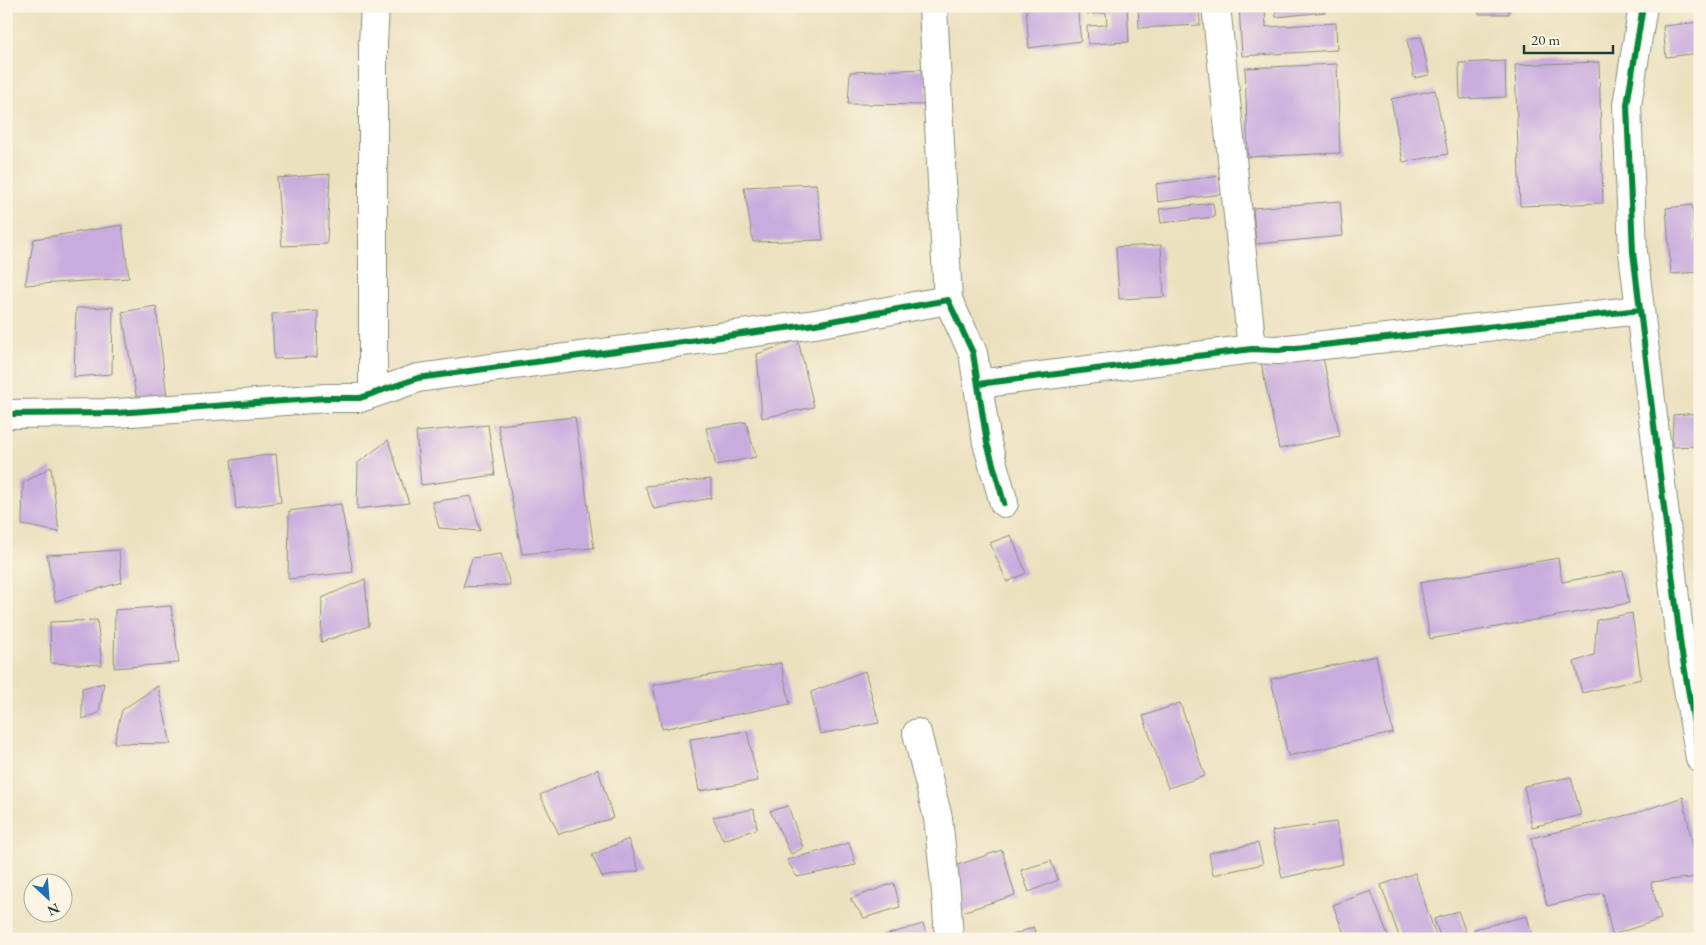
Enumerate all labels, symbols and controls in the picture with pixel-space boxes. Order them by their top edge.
scale bar [1524,22,1612,54]
text: 20 m [1531,30,1560,49]
north arrow [22,872,72,922]
text: N [44,899,63,921]

